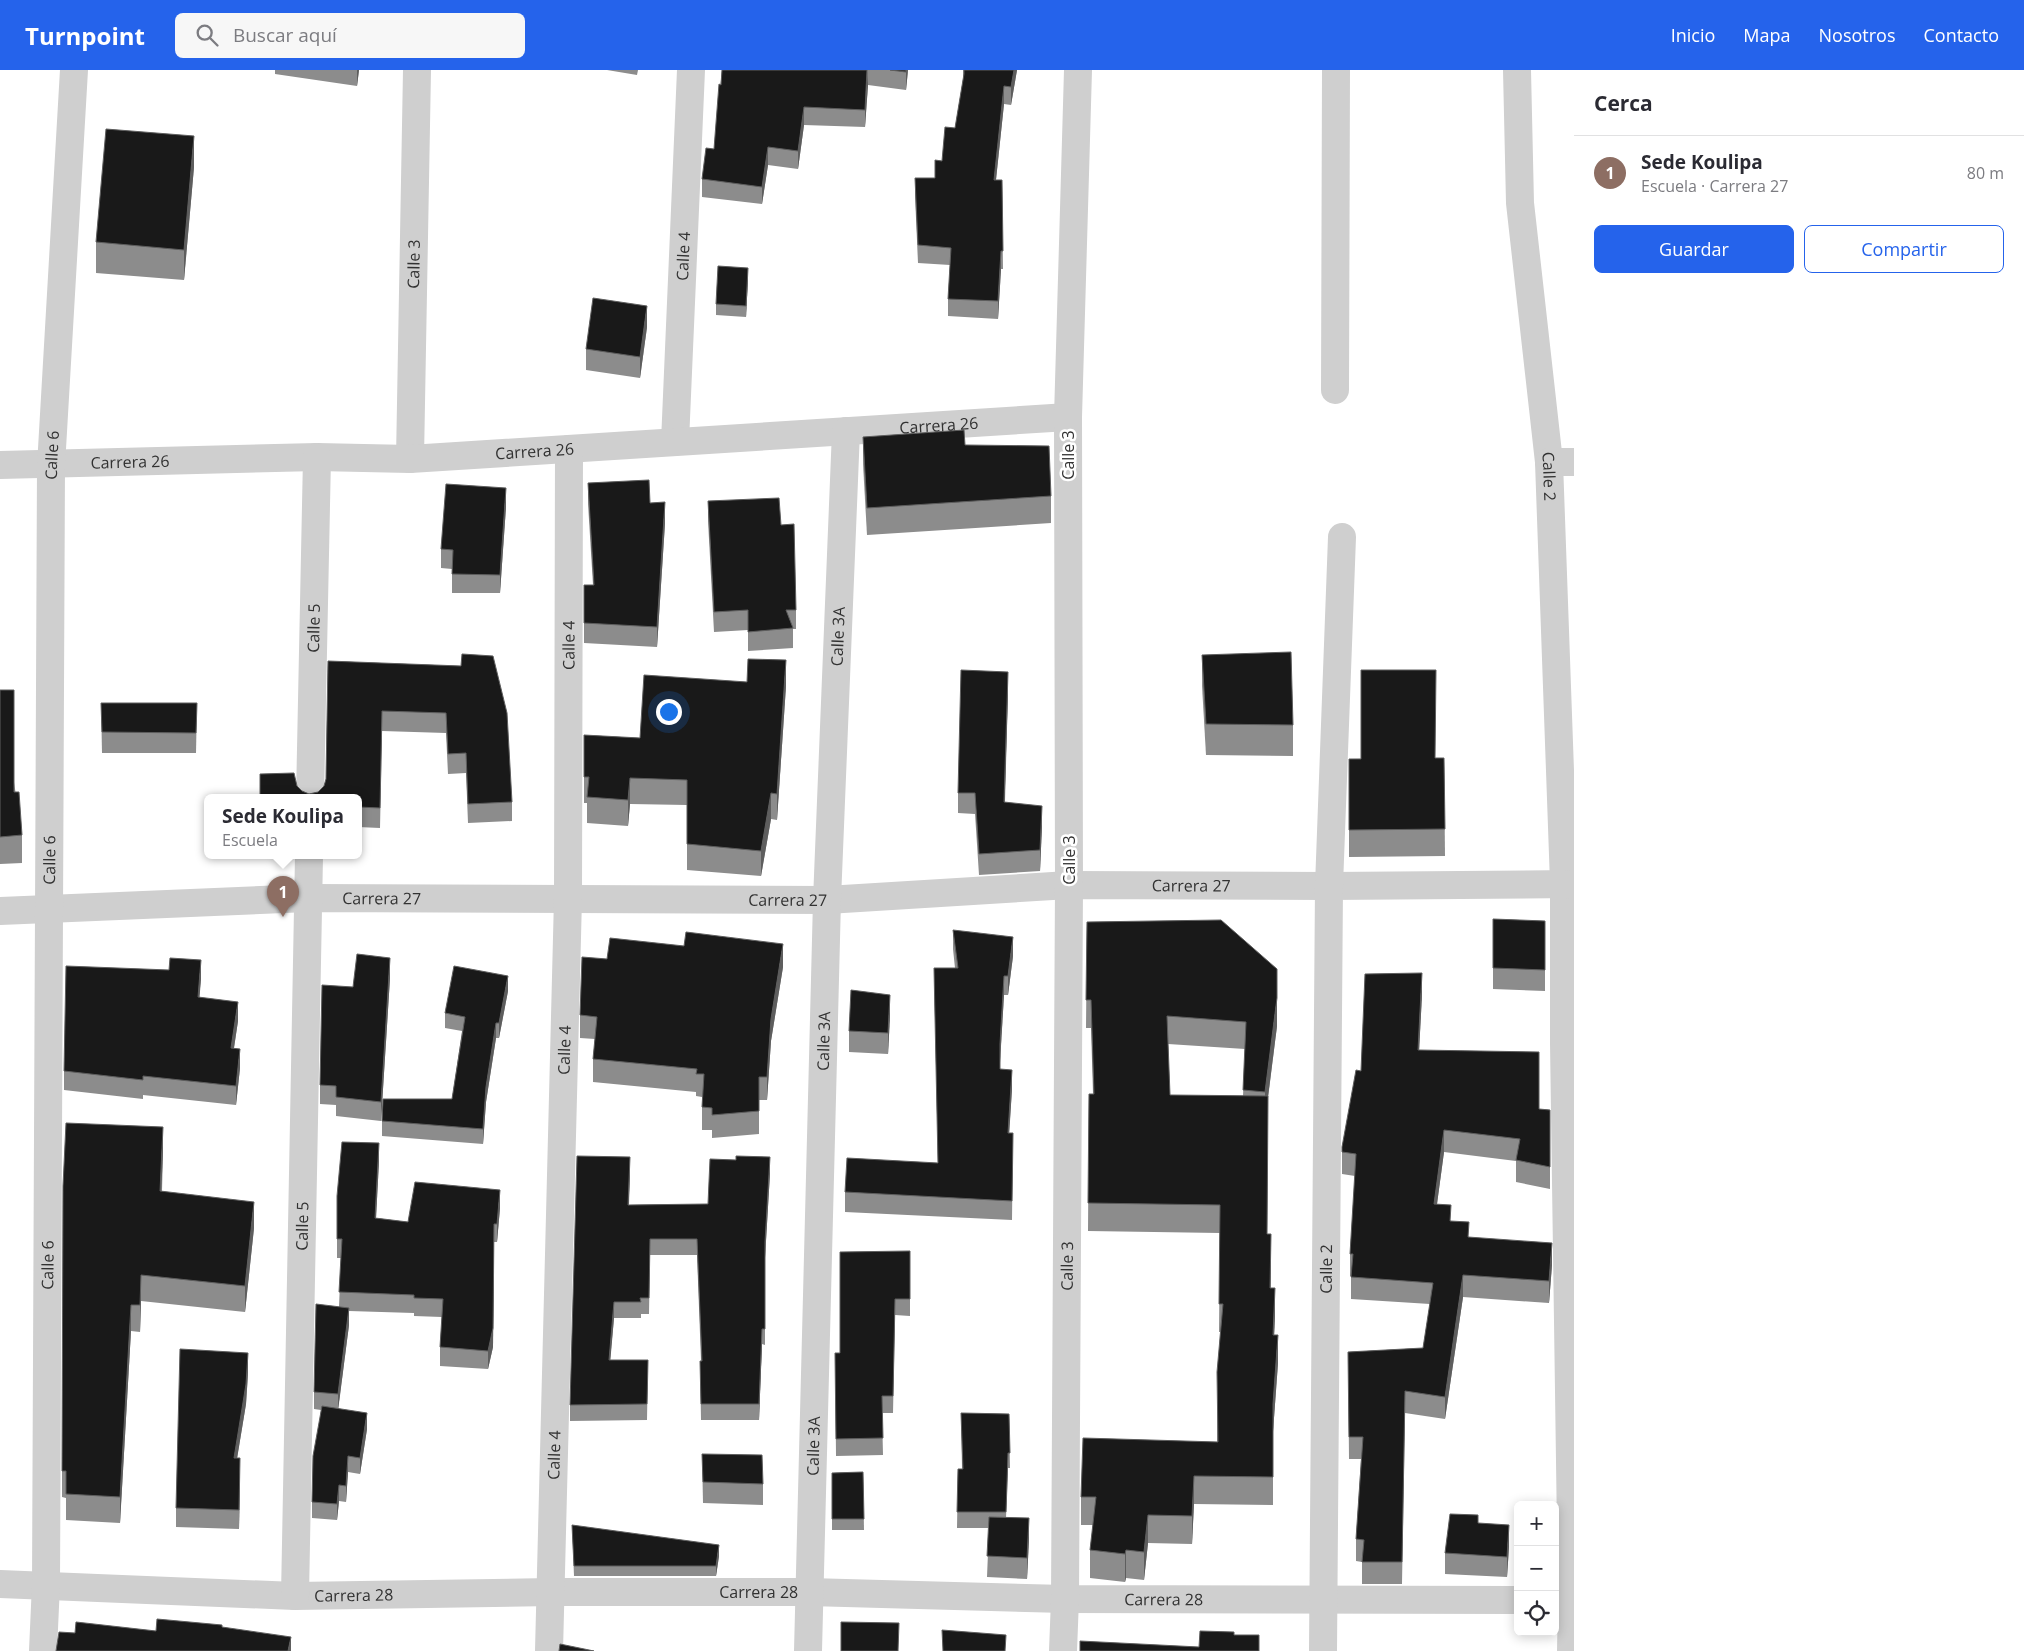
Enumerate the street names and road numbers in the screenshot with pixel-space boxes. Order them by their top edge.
street label: Calle 4 [671,231,695,281]
street label: Calle 3 [402,239,425,289]
street label: Carrera 26 [899,412,979,439]
street label: Calle 6 [40,430,64,480]
street label: Calle 3 [1057,430,1079,480]
street label: Carrera 26 [495,438,575,465]
street label: Carrera 26 [90,450,170,474]
street label: Calle 2 [1537,451,1561,501]
street label: Calle 5 [302,603,325,653]
street label: Calle 3A [825,605,850,667]
street label: Calle 4 [558,621,580,670]
street label: Calle 6 [38,835,60,885]
street label: Calle 3 [1058,835,1080,885]
street label: Carrera 27 [1152,874,1231,897]
street label: Carrera 27 [342,887,421,909]
street label: Carrera 27 [748,889,827,911]
street label: Calle 3A [812,1010,835,1071]
street label: Calle 4 [553,1025,576,1075]
street label: Calle 5 [291,1201,313,1251]
street label: Calle 6 [36,1240,59,1290]
street label: Calle 3 [1056,1241,1078,1291]
street label: Calle 2 [1315,1244,1337,1294]
street label: Calle 3A [801,1415,825,1476]
street label: Calle 4 [542,1430,566,1480]
street label: Carrera 28 [719,1581,798,1603]
street label: Carrera 28 [314,1583,393,1607]
street label: Carrera 28 [1124,1588,1203,1610]

